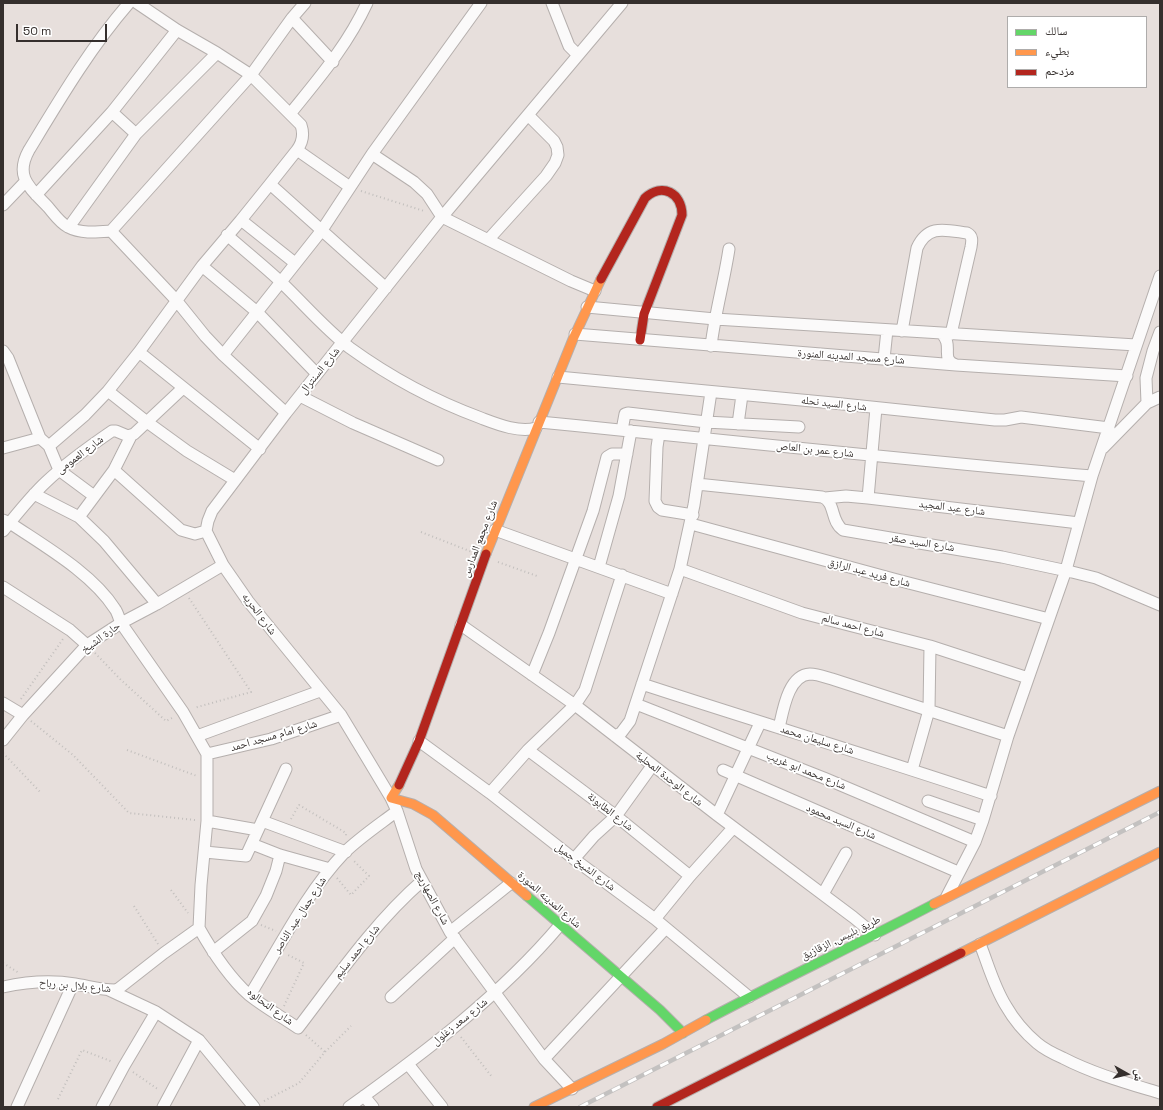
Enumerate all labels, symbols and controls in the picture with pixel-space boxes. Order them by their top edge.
scale bar [18,16,109,42]
legend [1007,16,1147,88]
text: 50 m [23,23,51,39]
text: سالك [1045,23,1067,39]
text: بطيء [1045,43,1069,59]
text: مزدحم [1045,63,1074,79]
street label: شارع السنترال [297,345,343,397]
street label: شارع مسجد المدينه المنورة [797,347,905,367]
street label: شارع السيد نحله [800,394,868,414]
street label: شارع العمومى [54,433,106,477]
street label: شارع عمر بن العاص [776,439,854,461]
street label: شارع عبد المجيد [918,497,986,519]
street label: شارع مجمع المدارس [459,499,501,579]
street label: شارع السيد صقر [889,531,955,555]
street label: شارع فريد عبد الرازق [826,556,912,590]
street label: شارع الحريه [239,590,279,638]
street label: شارع احمد سالم [820,611,886,641]
street label: حارة الشيخ [79,619,123,657]
street label: شارع امام مسجد احمد [229,717,319,755]
street label: شارع سليمان محمد [779,723,855,757]
street label: شارع الوحدة المحلية [633,749,705,809]
street label: شارع محمد ابو غريب [764,749,848,793]
street label: شارع الطابونة [584,790,636,834]
street label: شارع السيد محمود [804,801,878,843]
street label: شارع الشيخ جميل [552,840,618,894]
street label: شارع الصهاريج [412,869,452,927]
street label: شارع المدينه المنورة [515,869,583,931]
street label: شارع جمال عبد الناصر [270,874,330,956]
street label: طريق بلبيس, الزقازيق [799,913,883,963]
street label: شارع احمد سليم [331,922,383,982]
street label: شارع بلال بن رباح [38,976,112,996]
street label: شارع النحالوه [244,986,296,1028]
street label: شارع سعد زغلول [430,996,490,1048]
north arrow [1107,1054,1147,1094]
text: ش [1131,1069,1147,1082]

